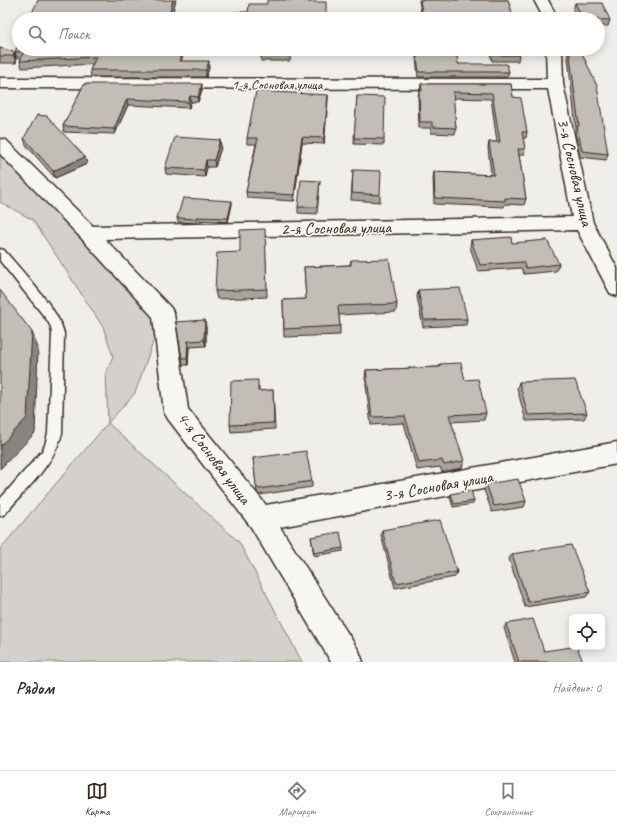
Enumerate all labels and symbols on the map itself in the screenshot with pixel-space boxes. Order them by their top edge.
street label: 1-я Сосновая улица [232,76,324,93]
street label: 3-я Сосновая улица [552,116,598,229]
street label: 2-я Сосновая улица [281,217,392,239]
street label: 4-я Сосновая улица [173,408,256,509]
street label: 3-я Сосновая улица [382,466,495,506]

